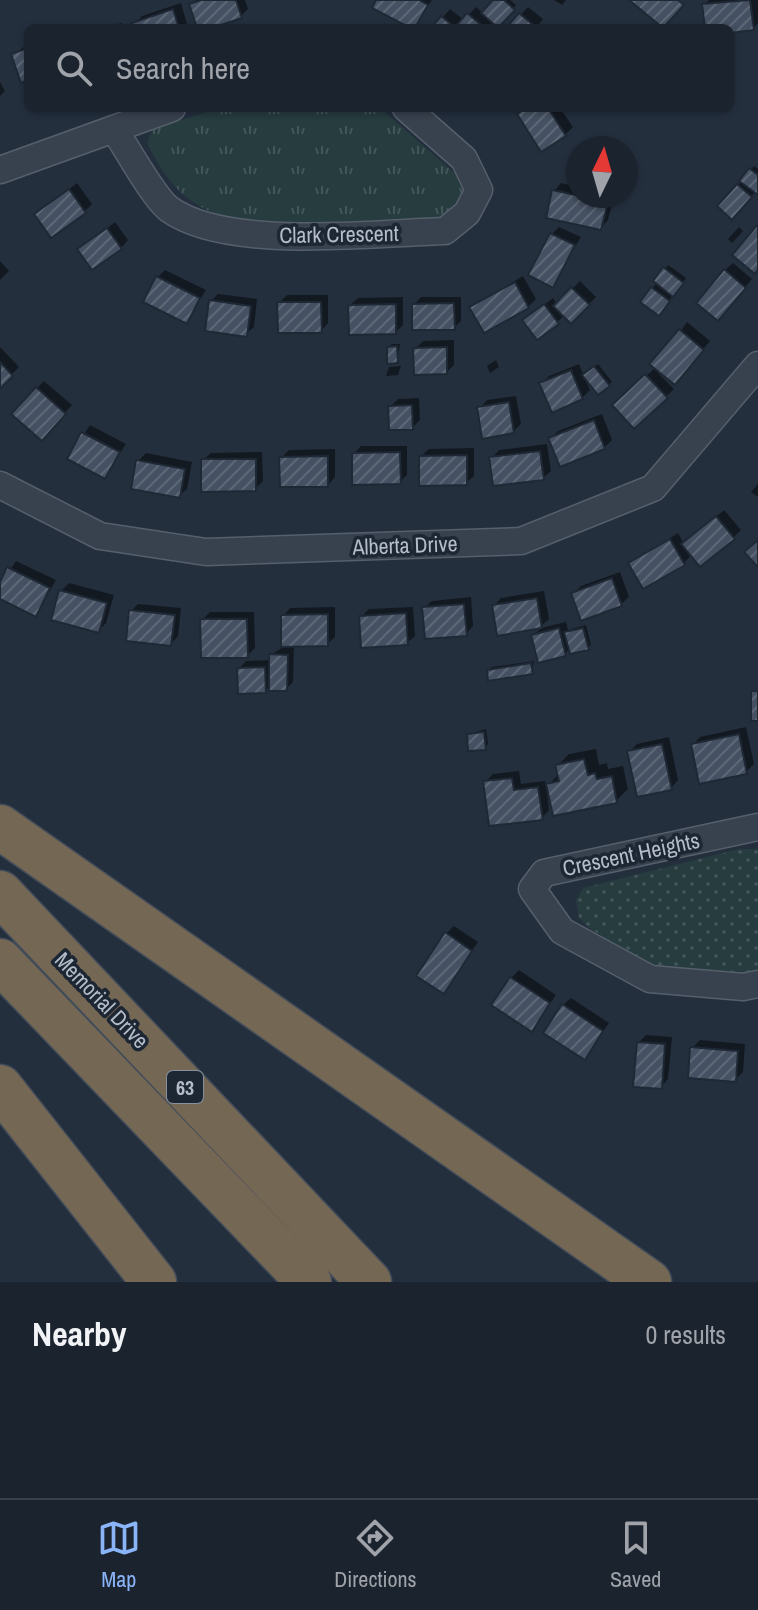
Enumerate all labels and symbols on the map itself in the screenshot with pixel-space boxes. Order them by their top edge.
north arrow [566,136,638,208]
street label: Clark Crescent [279,218,399,250]
street label: Alberta Drive [351,528,458,562]
street label: Crescent Heights [560,825,702,883]
street label: Memorial Drive [48,945,156,1055]
road number: 63 [167,1071,203,1103]

